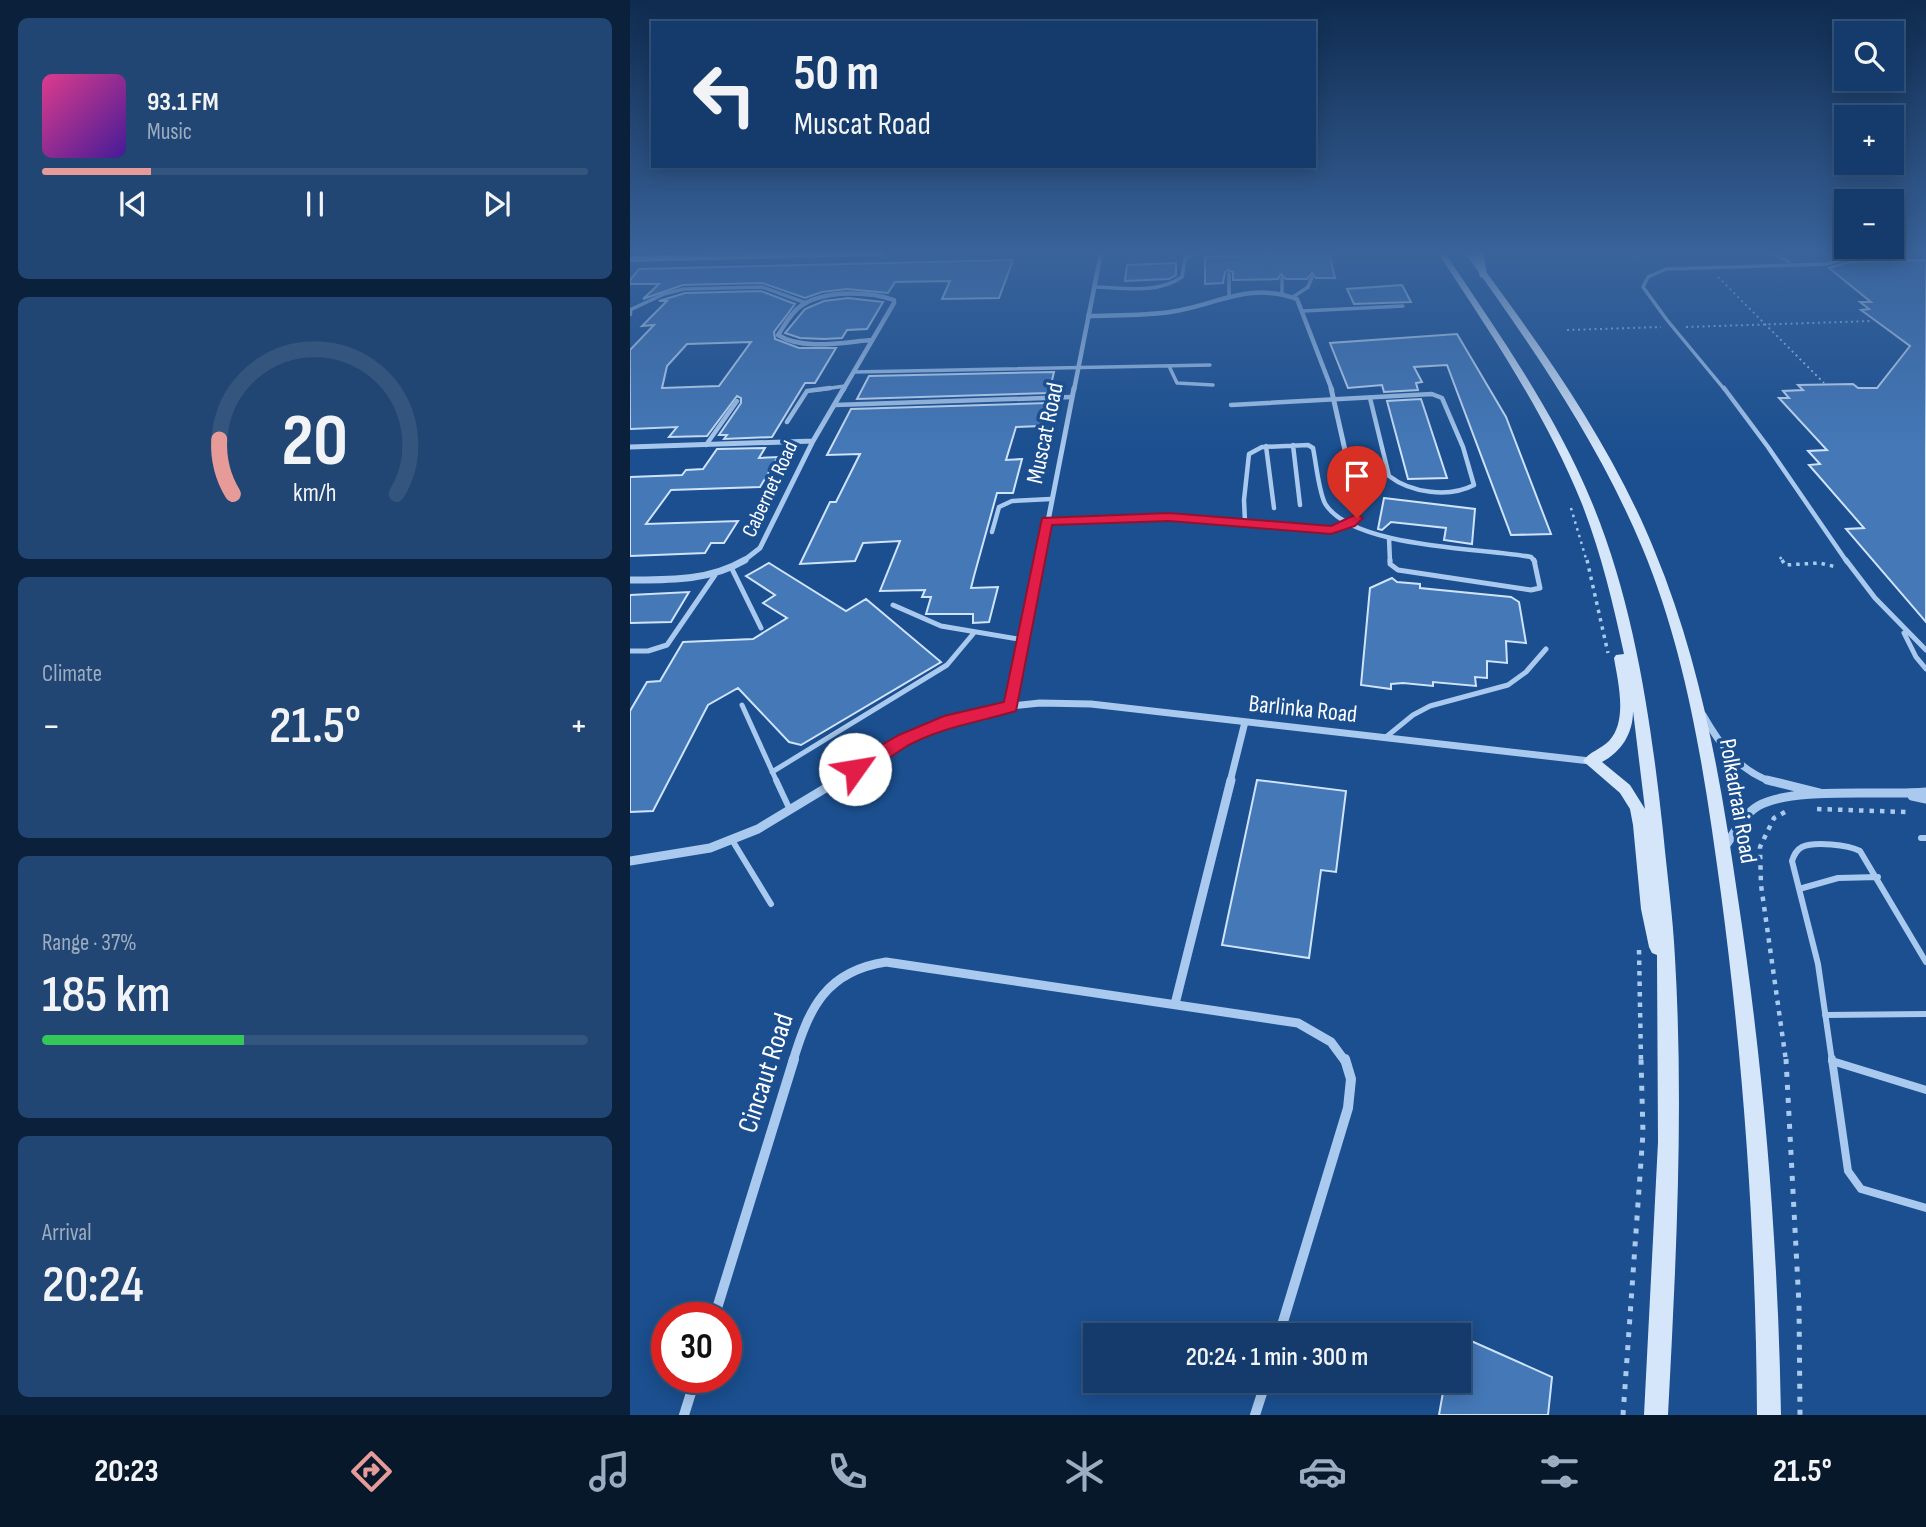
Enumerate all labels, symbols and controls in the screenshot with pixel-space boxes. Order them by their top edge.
map controls [1834,21,1904,259]
button: search [1834,21,1904,91]
text: 50 m [794,45,879,104]
icon: left [679,49,770,140]
text: 93.1 FM [147,87,219,118]
text: Muscat Road [794,105,931,144]
button: + [1834,105,1904,175]
text: Music [147,118,192,146]
icon: previous [114,185,152,223]
icon: pause [296,185,334,223]
icon: next [478,185,516,223]
button: − [1834,189,1904,259]
street label: Muscat Road [1020,380,1070,486]
text: 20 [282,399,348,487]
street label: Cabernet Road [737,437,803,541]
pin [1327,446,1387,518]
icon: arrive [1338,457,1376,495]
text: km/h [293,478,337,509]
text: Climate [42,660,102,688]
street label: Barlinka Road [1247,689,1359,729]
text: 21.5° [269,695,361,758]
text: − [42,704,61,749]
text: + [569,704,588,749]
position arrow [818,732,892,806]
street label: Polkadraai Road [1713,736,1763,866]
text: Range · 37% [42,929,137,957]
text: 185 km [42,964,171,1027]
street label: Cincaut Road [731,1009,801,1137]
text: Arrival [42,1219,91,1247]
text: 20:24 [42,1254,144,1317]
speed limit sign: 30 [651,1302,742,1393]
text: 20:24 · 1 min · 300 m [1186,1342,1368,1373]
icon: directions [347,1447,396,1496]
icon: music [585,1447,634,1496]
icon: phone [823,1447,872,1496]
icon: climate [1060,1447,1109,1496]
icon: car [1298,1447,1347,1496]
icon: filters [1535,1447,1584,1496]
text: 20:23 [94,1452,159,1491]
text: 21.5° [1773,1452,1832,1491]

